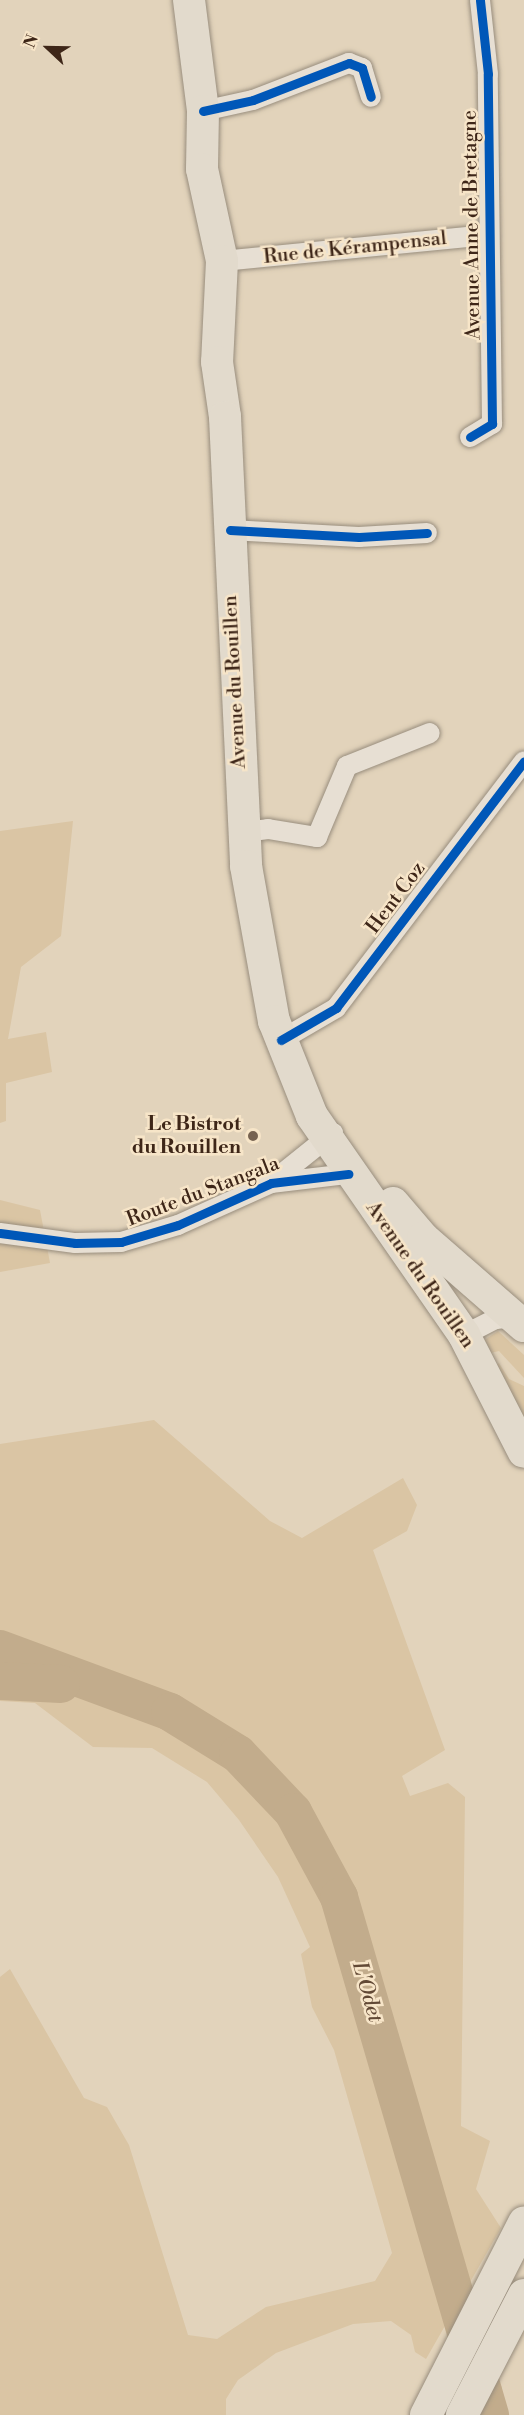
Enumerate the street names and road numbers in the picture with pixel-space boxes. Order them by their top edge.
street label: Avenue Anne de Bretagne [458,110,486,340]
street label: Rue de Kérampensal [262,226,448,270]
street label: Avenue du Rouillen [218,595,252,769]
street label: Hent Coz [361,857,431,939]
street label: Route du Stangala [123,1152,283,1232]
street label: Avenue du Rouillen [360,1197,480,1353]

